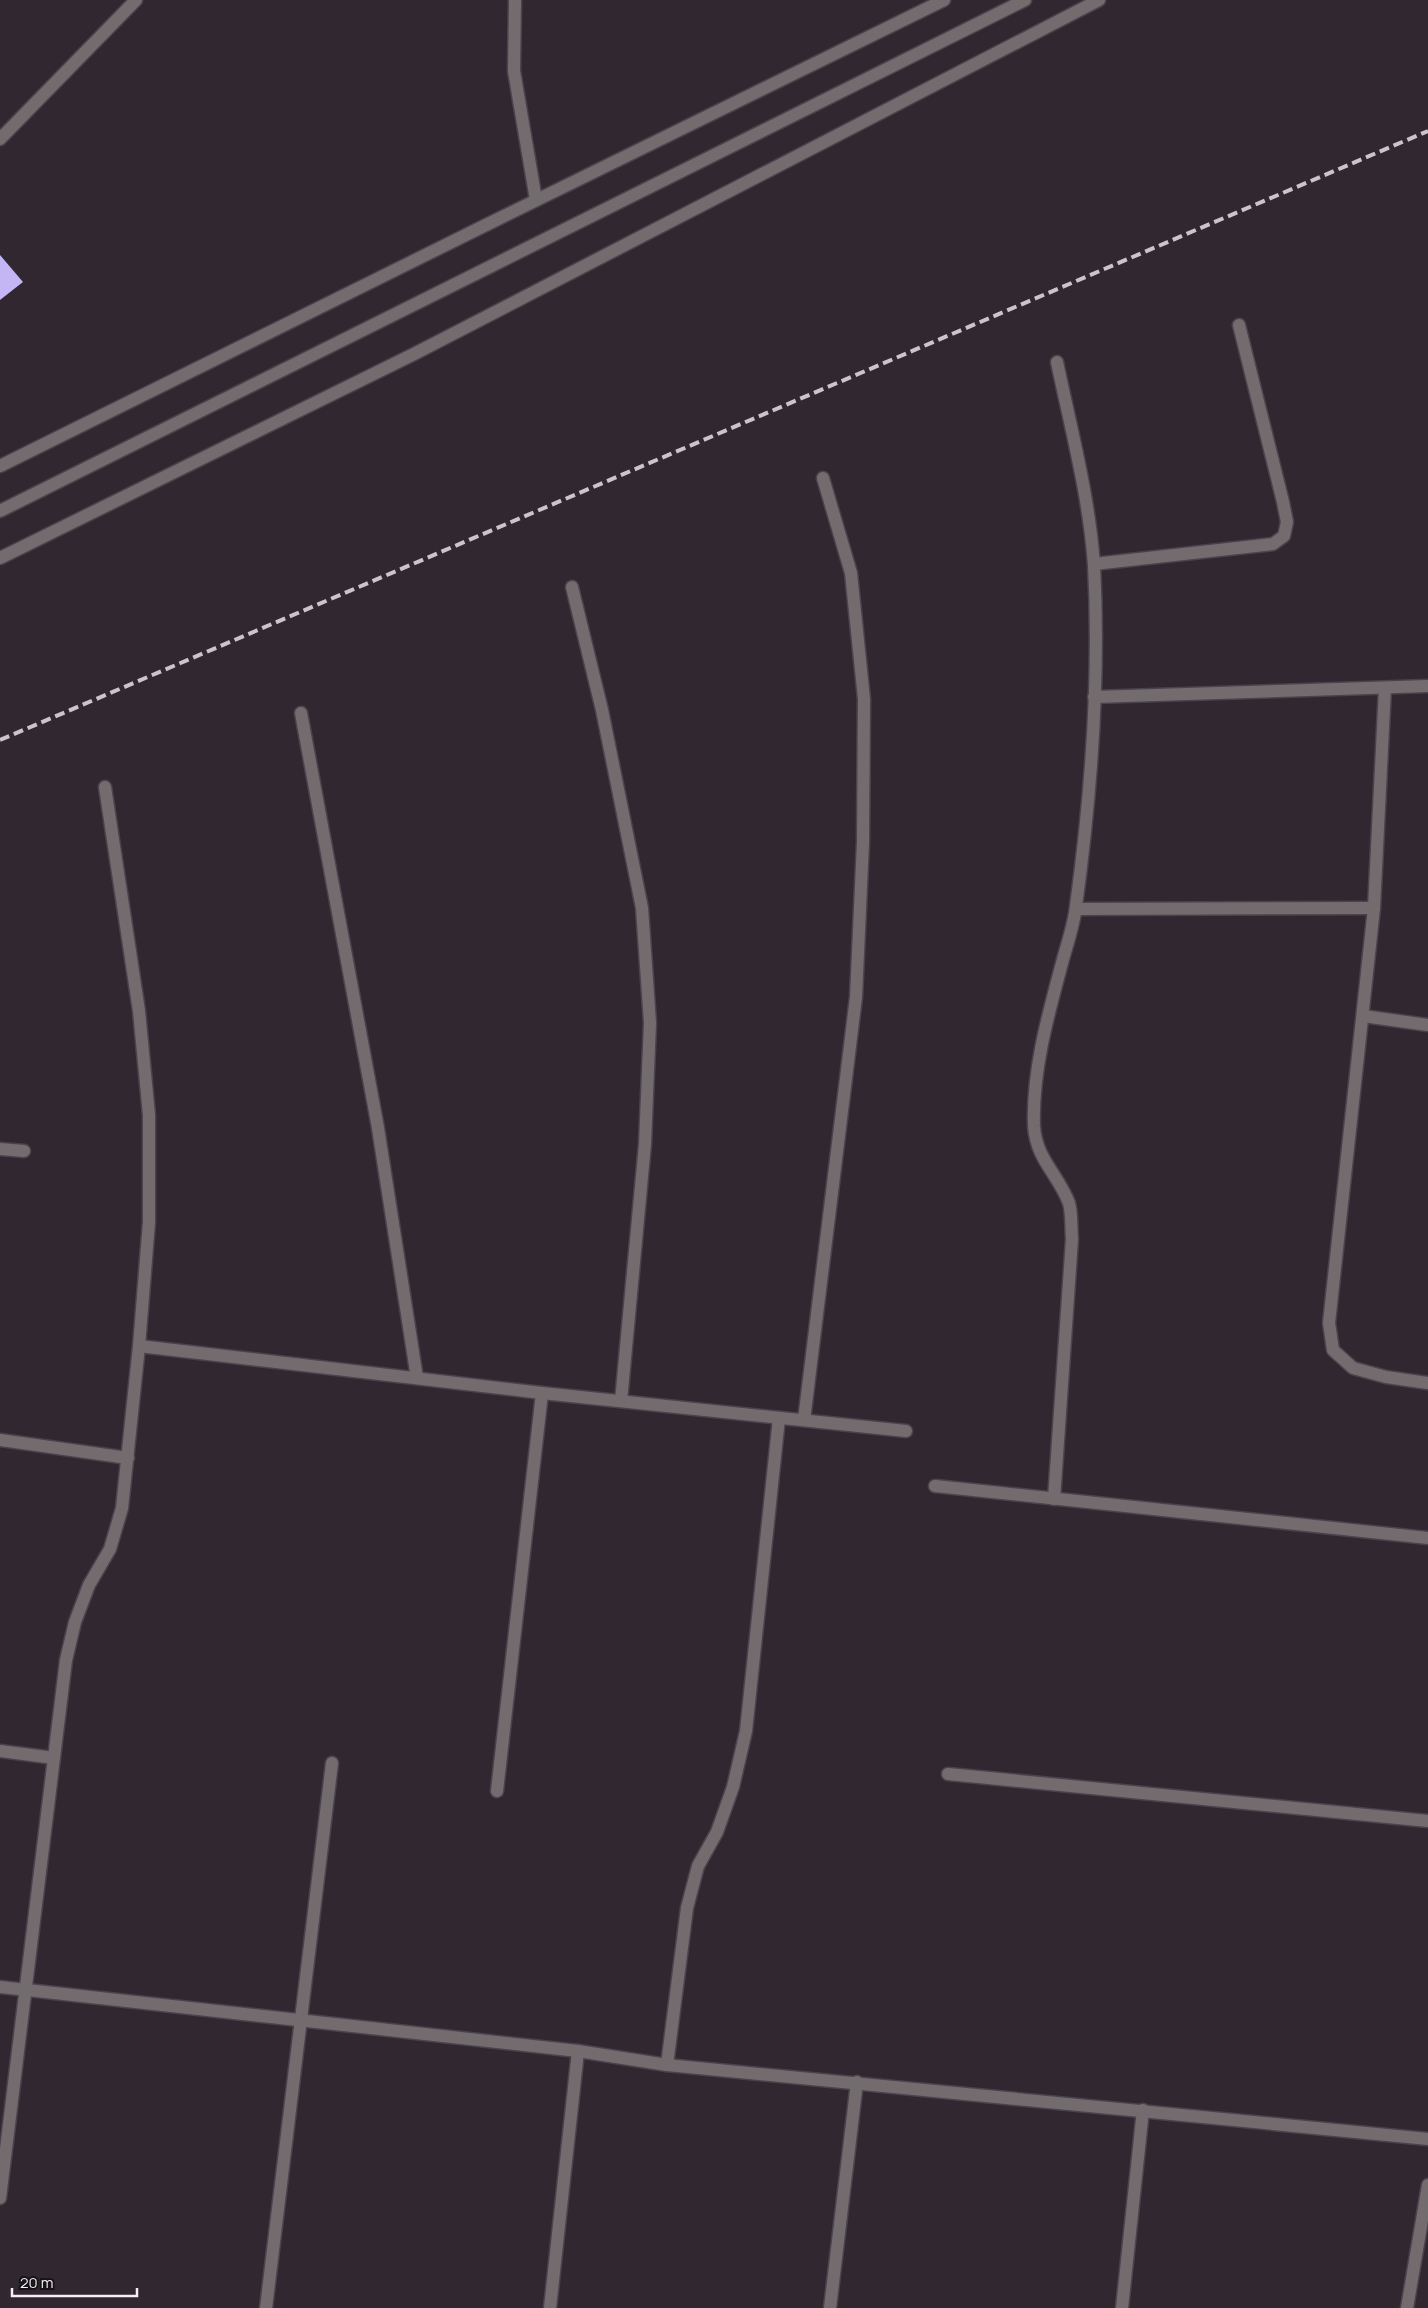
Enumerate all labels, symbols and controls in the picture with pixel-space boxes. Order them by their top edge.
scale bar [12,2266,138,2298]
text: 20 m [20,2272,53,2293]

